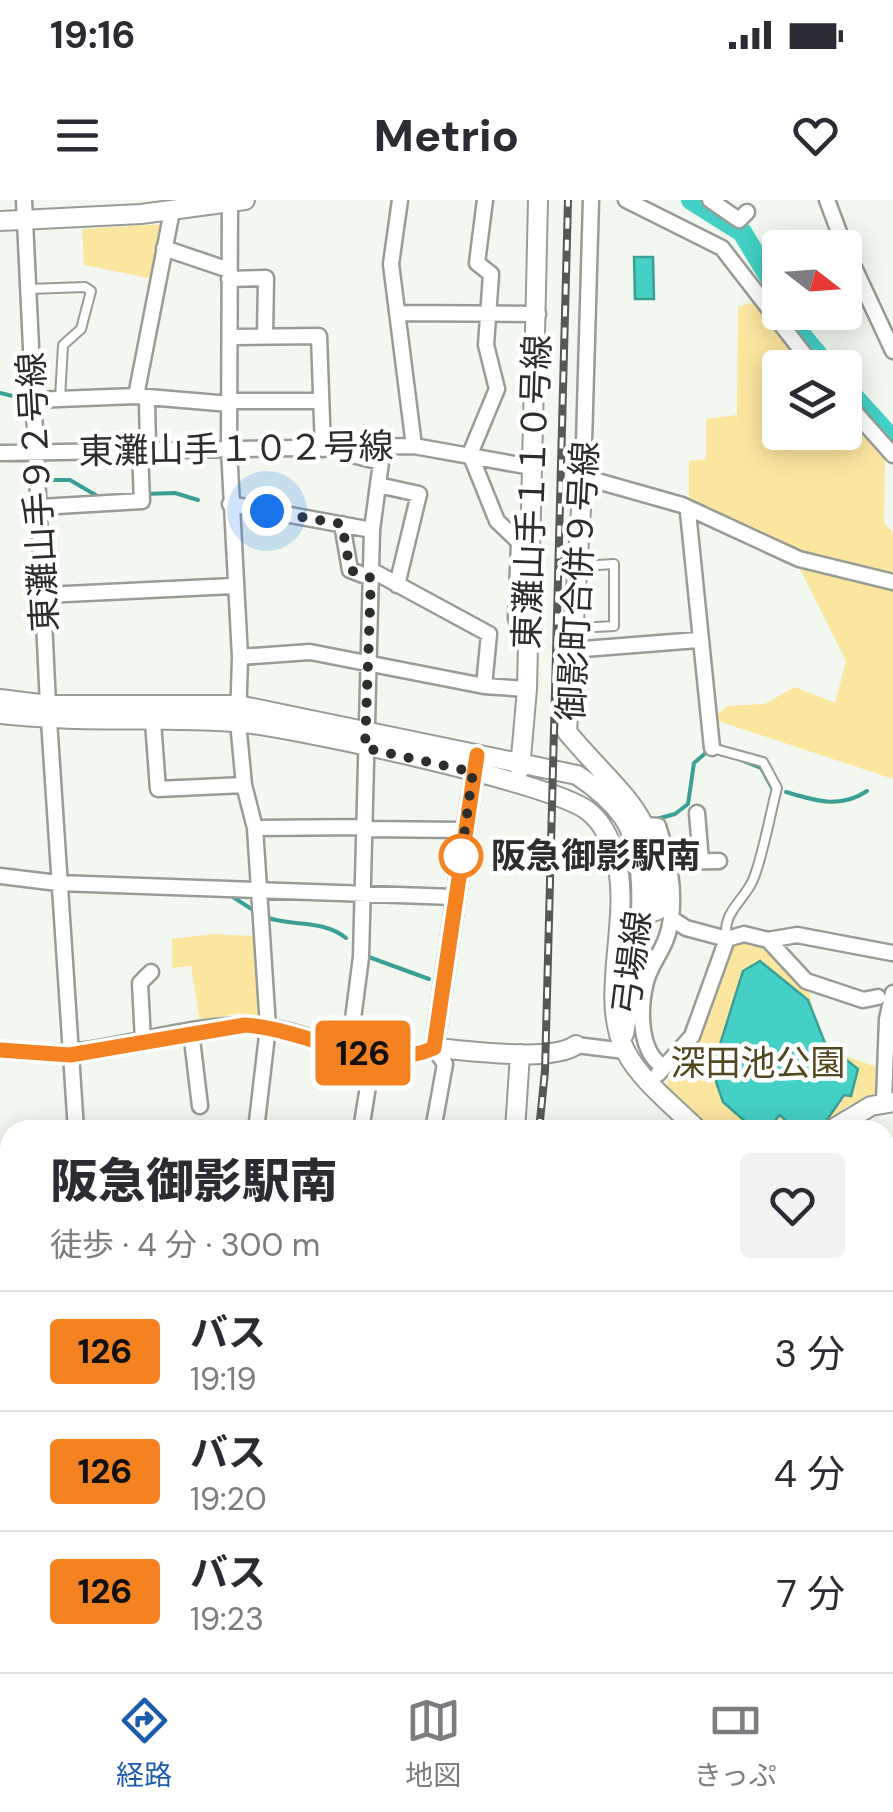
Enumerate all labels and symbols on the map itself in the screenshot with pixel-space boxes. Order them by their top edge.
north arrow [762,230,862,330]
street label: 東灘山手１１０号線 [504,334,560,650]
street label: 東灘山手９２号線 [8,351,68,633]
street label: 東灘山手１０２号線 [78,423,394,475]
street label: 御影町合併９号線 [548,440,608,722]
your location [242,486,292,536]
place label: 阪急御影駅南 [491,833,701,879]
marker: 阪急御影駅南 [440,835,482,877]
street label: 弓場線 [603,908,661,1018]
line badge: 126 [306,1020,420,1086]
park label: 深田池公園 [670,1040,846,1086]

